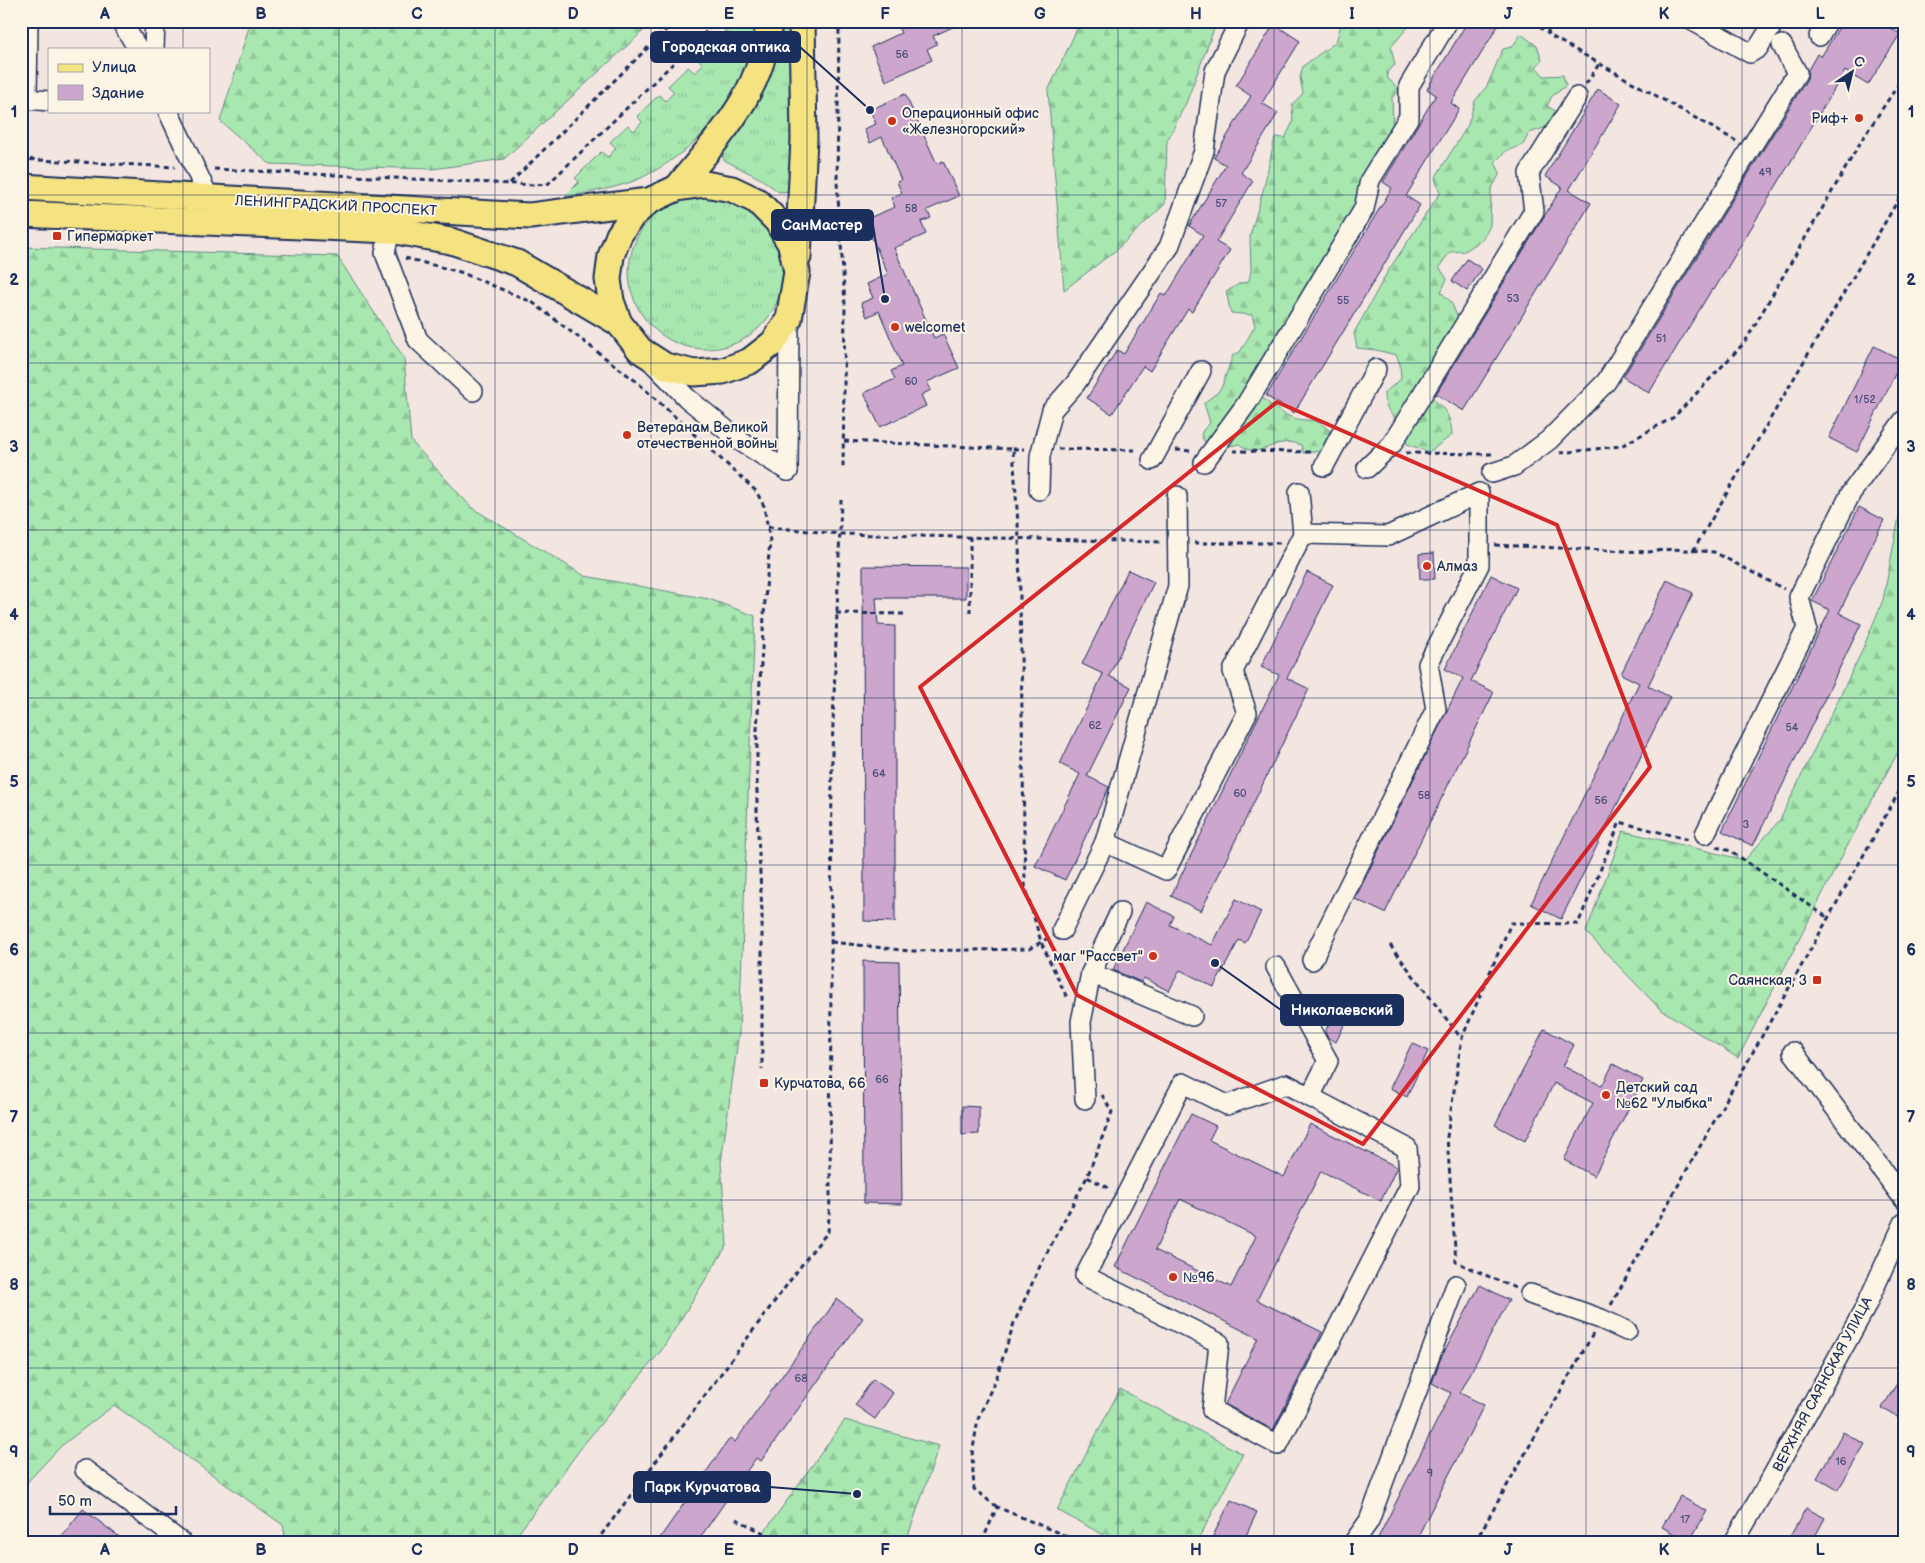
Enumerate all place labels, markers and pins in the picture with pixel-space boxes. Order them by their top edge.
callout: Городская оптика [651,32,800,62]
place label: Операционный офис «Железногорский» [902,105,1039,138]
place label: Риф+ [1811,110,1849,127]
marker: Риф+ [1853,112,1865,124]
marker: Операционный офис «Железногорский» [886,115,898,127]
callout: СанМастер [772,210,873,240]
place label: Гипермаркет [67,228,154,245]
marker: Гипермаркет [51,230,63,242]
place label: welcomet [905,319,966,336]
marker: welcomet [889,321,901,333]
place label: Ветеранам Великой отечественной войны [637,419,777,452]
marker: Ветеранам Великой отечественной войны [621,429,633,441]
place label: Алмаз [1436,558,1478,575]
marker: Алмаз [1421,560,1433,572]
place label: маг "Рассвет" [1053,948,1143,965]
marker: маг "Рассвет" [1147,950,1159,962]
place label: Саянская, 3 [1728,972,1807,989]
marker: Саянская, 3 [1811,974,1823,986]
callout: Николаевский [1281,995,1403,1025]
place label: Курчатова, 66 [774,1075,866,1092]
marker: Курчатова, 66 [758,1077,770,1089]
place label: Детский сад №62 "Улыбка" [1616,1079,1712,1112]
marker: Детский сад №62 "Улыбка" [1600,1089,1612,1101]
place label: №96 [1183,1269,1215,1286]
marker: №96 [1167,1271,1179,1283]
callout: Парк Курчатова [634,1472,770,1502]

